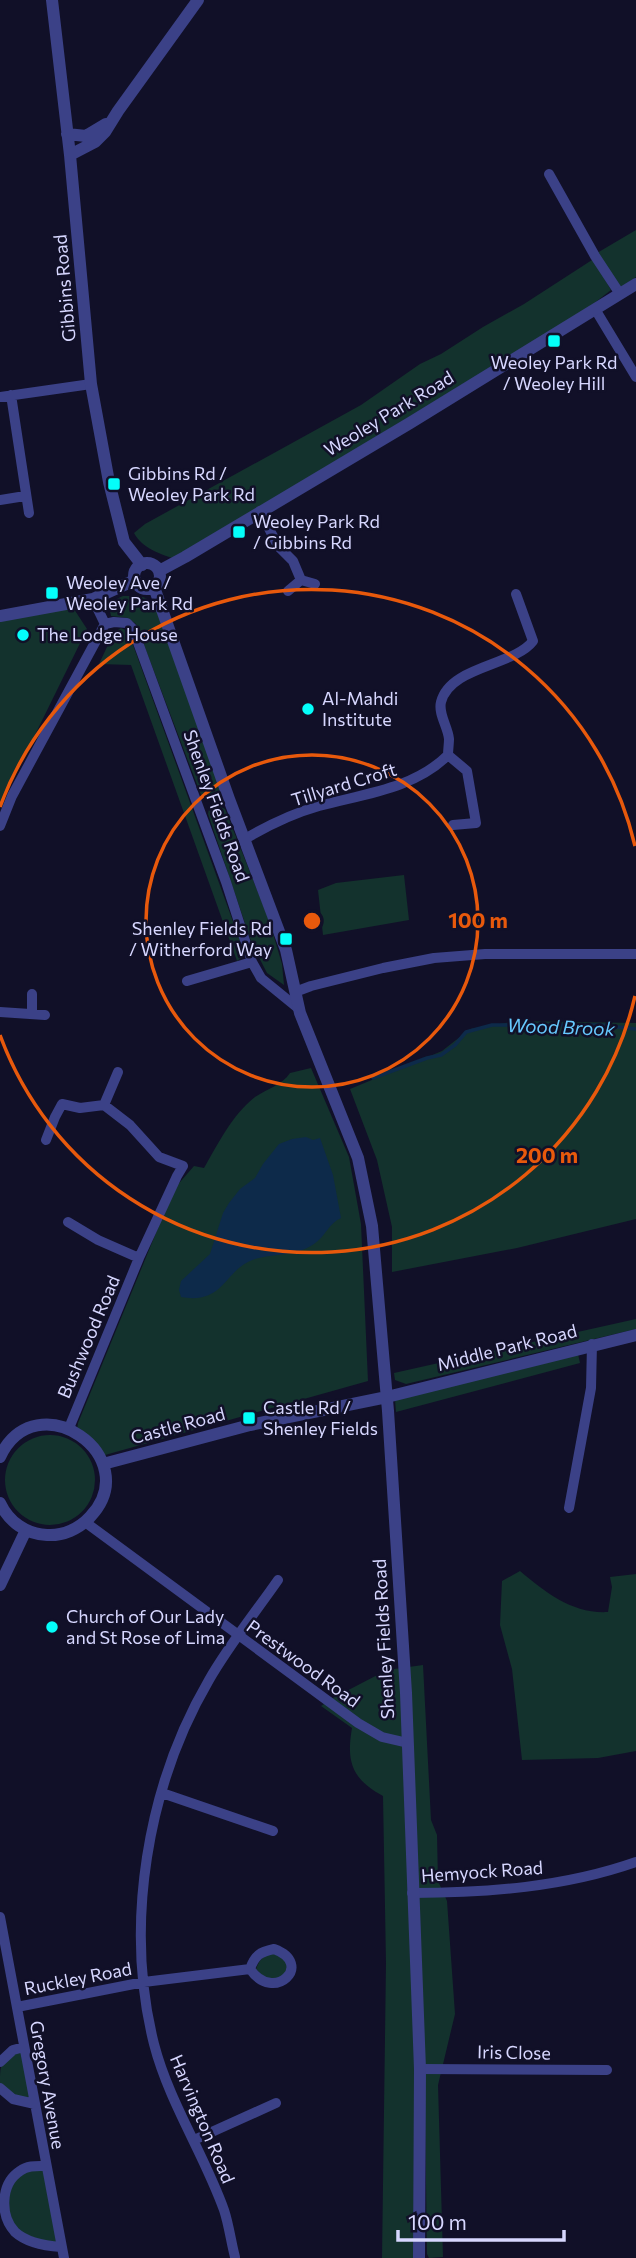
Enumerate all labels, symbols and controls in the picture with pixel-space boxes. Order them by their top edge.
street label: Gibbins Road [48,233,80,343]
marker: Weoley Park Rd / Weoley Hill [546,333,562,349]
place label: Weoley Park Rd / Weoley Hill [491,351,617,394]
street label: Weoley Park Road [320,366,457,460]
place label: Gibbins Rd / Weoley Park Rd [128,462,255,505]
marker: Gibbins Rd / Weoley Park Rd [106,476,122,492]
place label: Weoley Park Rd / Gibbins Rd [253,510,380,553]
marker: Weoley Park Rd / Gibbins Rd [231,524,247,540]
place label: Weoley Ave / Weoley Park Rd [66,571,193,614]
marker: Weoley Ave / Weoley Park Rd [44,585,60,601]
place label: The Lodge House [37,623,178,645]
marker: The Lodge House [15,627,31,643]
place label: Al-Mahdi Institute [322,687,398,730]
marker: Al-Mahdi Institute [300,701,316,717]
street label: Shenley Fields Road [179,727,255,885]
street label: Tillyard Croft [288,758,399,810]
text: 100 m [448,907,508,932]
centre of rings [300,909,324,933]
place label: Shenley Fields Rd / Witherford Way [129,917,272,960]
marker: Shenley Fields Rd / Witherford Way [278,931,294,947]
water label: Wood Brook [507,1013,616,1040]
text: 200 m [516,1142,578,1167]
street label: Bushwood Road [52,1272,124,1401]
street label: Middle Park Road [435,1319,579,1375]
place label: Castle Rd / Shenley Fields [263,1396,378,1439]
street label: Castle Road [128,1402,227,1448]
marker: Castle Rd / Shenley Fields [241,1410,257,1426]
street label: Shenley Fields Road [368,1558,398,1720]
place label: Church of Our Lady and St Rose of Lima [66,1605,225,1648]
street label: Prestwood Road [243,1615,365,1712]
marker: Church of Our Lady and St Rose of Lima [44,1619,60,1635]
street label: Hemyock Road [420,1856,544,1886]
street label: Ruckley Road [22,1957,134,1999]
street label: Gregory Avenue [26,2019,70,2151]
street label: Iris Close [477,2040,551,2064]
street label: Harvington Road [166,2051,240,2186]
scale bar [398,2198,564,2242]
text: 100 m [408,2209,467,2234]

